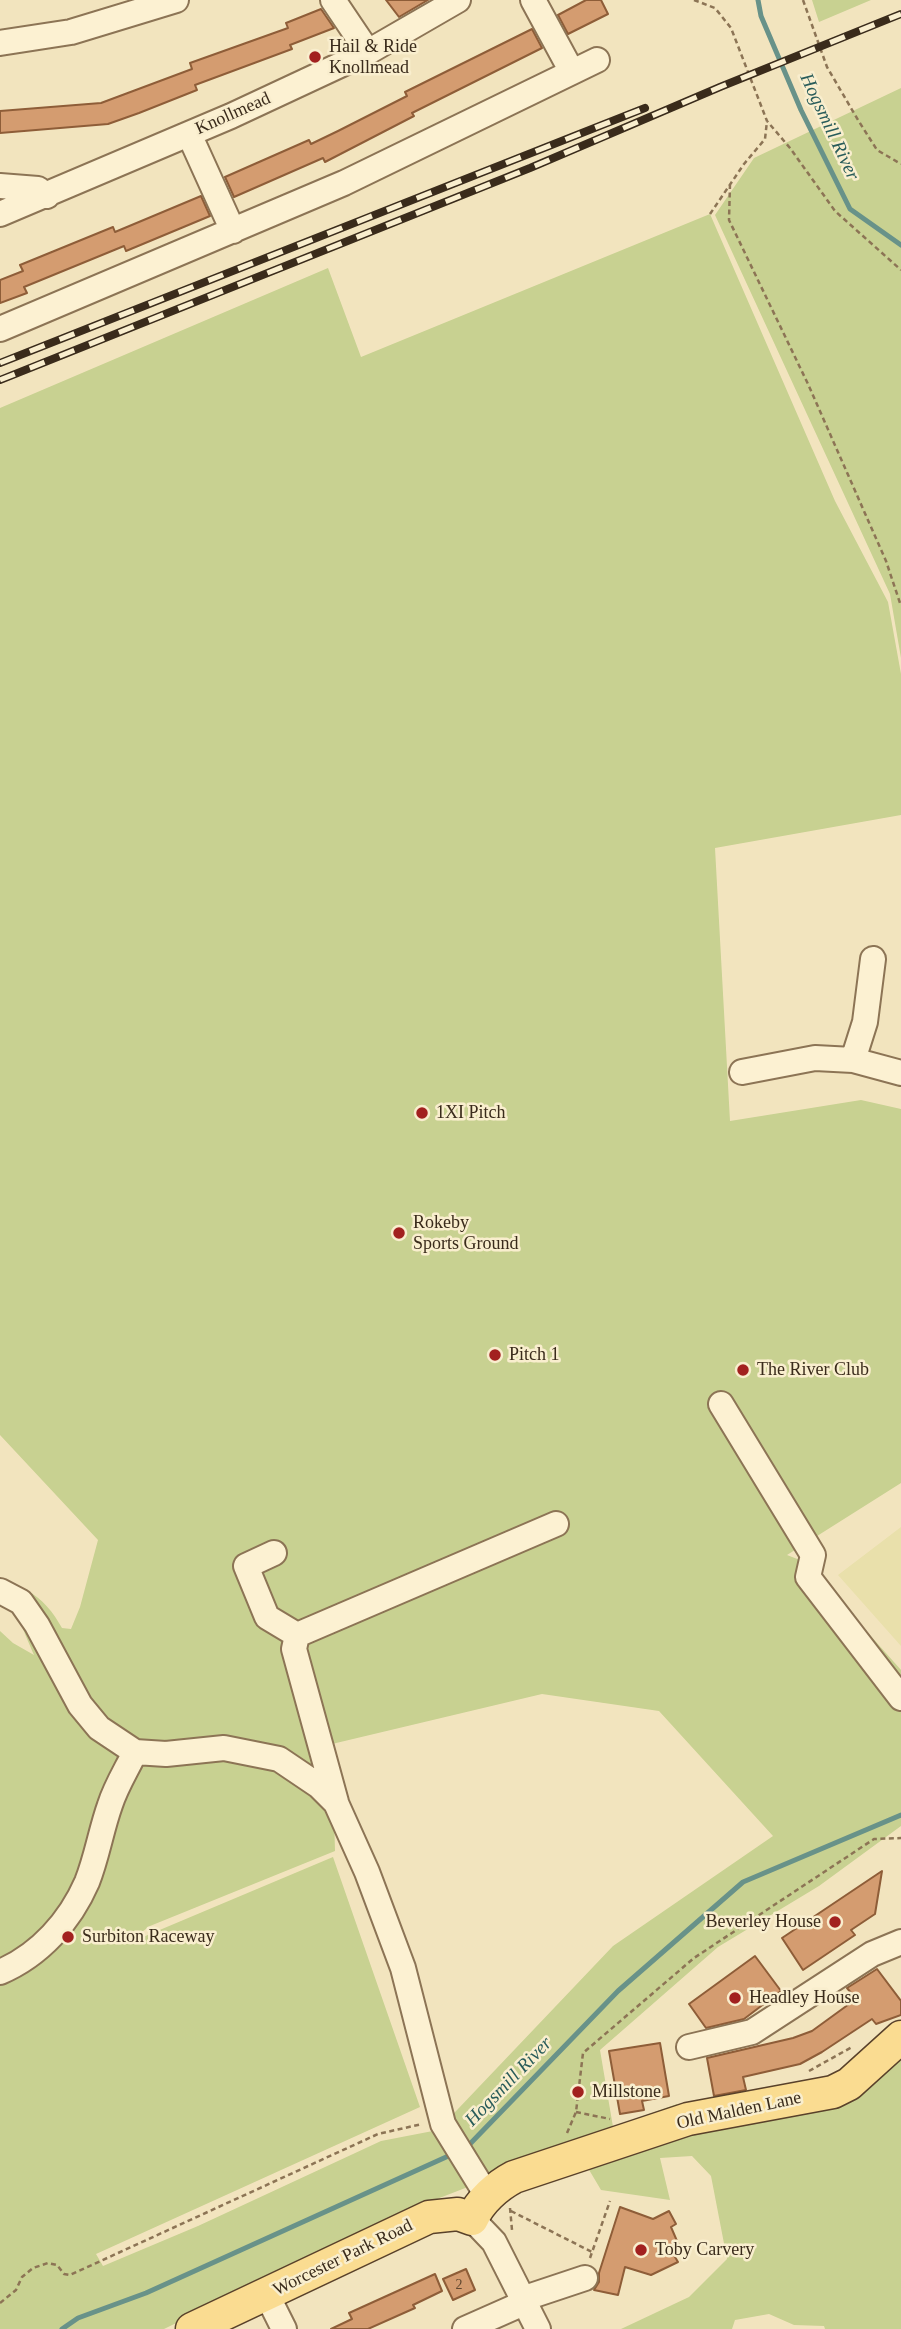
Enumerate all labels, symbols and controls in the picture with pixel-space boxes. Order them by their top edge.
place label: Hail & Ride Knollmead [329,36,417,78]
marker: Hail & Ride Knollmead [307,49,323,65]
water label: Hogsmill River [794,70,864,184]
street label: Knollmead [192,88,274,140]
place label: 1XI Pitch [436,1102,505,1124]
marker: 1XI Pitch [414,1105,430,1121]
place label: Rokeby Sports Ground [413,1212,519,1254]
marker: Rokeby Sports Ground [391,1225,407,1241]
place label: Pitch 1 [509,1344,560,1366]
marker: Pitch 1 [487,1347,503,1363]
place label: The River Club [757,1359,869,1381]
marker: The River Club [735,1362,751,1378]
place label: Beverley House [706,1911,821,1933]
marker: Beverley House [827,1914,843,1930]
place label: Surbiton Raceway [82,1926,214,1948]
marker: Surbiton Raceway [60,1929,76,1945]
place label: Headley House [749,1987,859,2009]
marker: Headley House [727,1990,743,2006]
water label: Hogsmill River [461,2033,557,2131]
place label: Millstone [592,2081,661,2103]
marker: Millstone [570,2084,586,2100]
street label: Old Malden Lane [675,2087,803,2135]
street label: Worcester Park Road [270,2215,416,2301]
place label: Toby Carvery [655,2239,754,2261]
marker: Toby Carvery [633,2242,649,2258]
house number: 2 [456,2277,462,2293]

